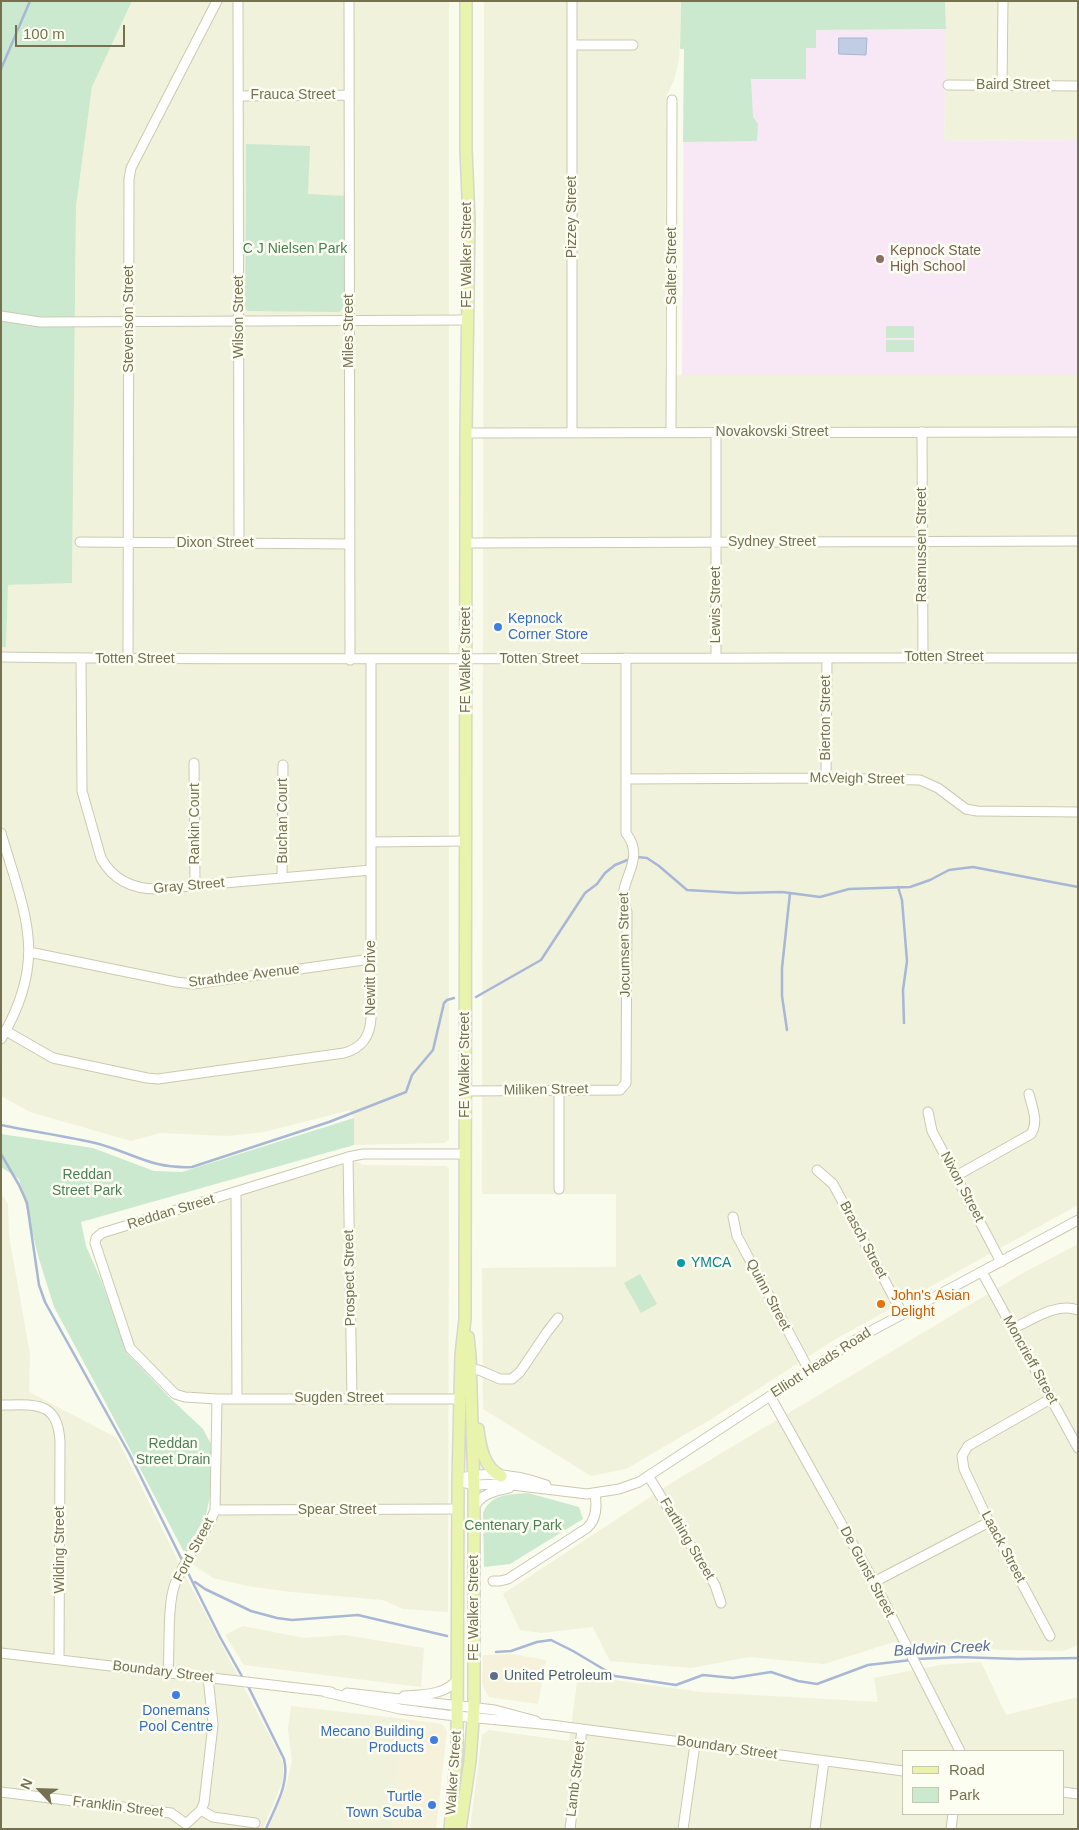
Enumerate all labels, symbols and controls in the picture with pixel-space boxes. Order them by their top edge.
scale bar [18,15,128,47]
text: 100 m [23,25,65,42]
street label: Baird Street [976,77,1050,93]
street label: Frauca Street [251,87,335,103]
street label: Pizzey Street [564,176,580,258]
street label: FE Walker Street [459,202,475,308]
street label: Salter Street [664,227,680,305]
park label: C J Nielsen Park [243,241,347,257]
place label: Kepnock State High School [890,243,981,276]
marker: Kepnock State High School [874,253,886,265]
street label: Stevenson Street [121,265,137,373]
street label: Wilson Street [231,275,247,359]
street label: Miles Street [341,294,357,368]
street label: Novakovski Street [716,424,828,440]
street label: Rasmussen Street [914,487,930,603]
street label: Sydney Street [728,534,816,550]
street label: Dixon Street [176,535,254,551]
street label: Lewis Street [708,566,724,644]
street label: FE Walker Street [458,607,474,713]
place label: Kepnock Corner Store [508,611,588,644]
marker: Kepnock Corner Store [492,621,504,633]
street label: Totten Street [904,649,984,665]
street label: Totten Street [95,651,175,667]
street label: Totten Street [499,651,579,667]
street label: Bierton Street [818,675,834,761]
street label: McVeigh Street [809,770,905,788]
street label: Buchan Court [275,778,291,864]
street label: Rankin Court [187,783,203,865]
street label: Gray Street [153,875,225,897]
street label: Jocumsen Street [616,892,634,998]
street label: Newitt Drive [363,940,379,1016]
street label: Strathdee Avenue [187,961,301,991]
street label: FE Walker Street [457,1012,473,1118]
street label: Miliken Street [503,1081,589,1099]
street label: Nixon Street [937,1149,987,1225]
park label: Reddan Street Park [52,1167,122,1200]
street label: Reddan Street [125,1191,217,1233]
street label: Brasch Street [836,1199,890,1281]
street label: Prospect Street [341,1230,359,1326]
place label: YMCA [691,1255,731,1271]
street label: Quinn Street [742,1256,794,1334]
marker: YMCA [675,1257,687,1269]
place label: John's Asian Delight [891,1288,970,1320]
marker: John's Asian Delight [875,1298,887,1310]
street label: Moncrieff Street [999,1313,1061,1407]
street label: Elliott Heads Road [768,1324,874,1402]
street label: Sugden Street [294,1390,384,1406]
park label: Reddan Street Drain [136,1436,210,1468]
street label: Farthing Street [656,1495,718,1583]
street label: Spear Street [298,1502,376,1518]
street label: Wilding Street [52,1506,68,1594]
street label: Laack Street [977,1508,1029,1586]
street label: Ford Street [170,1515,218,1585]
park label: Centenary Park [464,1518,562,1534]
street label: De Gunst Street [836,1524,898,1620]
street label: FE Walker Street [466,1555,482,1661]
water label: Baldwin Creek [893,1637,991,1661]
street label: Boundary Street [112,1657,214,1687]
place label: United Petroleum [504,1668,612,1684]
marker: United Petroleum [488,1670,500,1682]
marker: Donemans Pool Centre [170,1689,182,1701]
place label: Donemans Pool Centre [139,1703,213,1735]
place label: Mecano Building Products [320,1724,424,1756]
street label: Walker Street [443,1730,465,1816]
street label: Boundary Street [676,1733,778,1763]
marker: Mecano Building Products [428,1734,440,1746]
street label: Lamb Street [563,1740,589,1818]
legend [902,1750,1064,1815]
text: Road [949,1761,985,1778]
north arrow [15,1765,65,1815]
text: N [17,1776,36,1792]
text: Park [949,1786,980,1803]
place label: Turtle Town Scuba [346,1789,422,1821]
street label: Franklin Street [72,1793,164,1821]
marker: Turtle Town Scuba [426,1799,438,1811]

